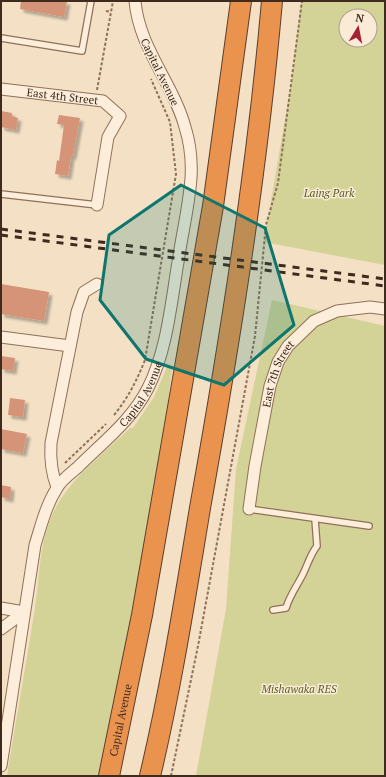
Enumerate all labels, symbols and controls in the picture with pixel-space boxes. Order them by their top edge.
north arrow [338,8,378,48]
text: N [354,11,366,26]
street label: Capital Avenue [138,36,183,109]
street label: East 4th Street [26,85,99,107]
park label: Laing Park [303,186,355,200]
street label: East 7th Street [259,337,297,409]
street label: Capital Avenue [116,359,165,430]
street label: Capital Avenue [106,682,135,758]
park label: Mishawaka RES [260,682,338,696]

